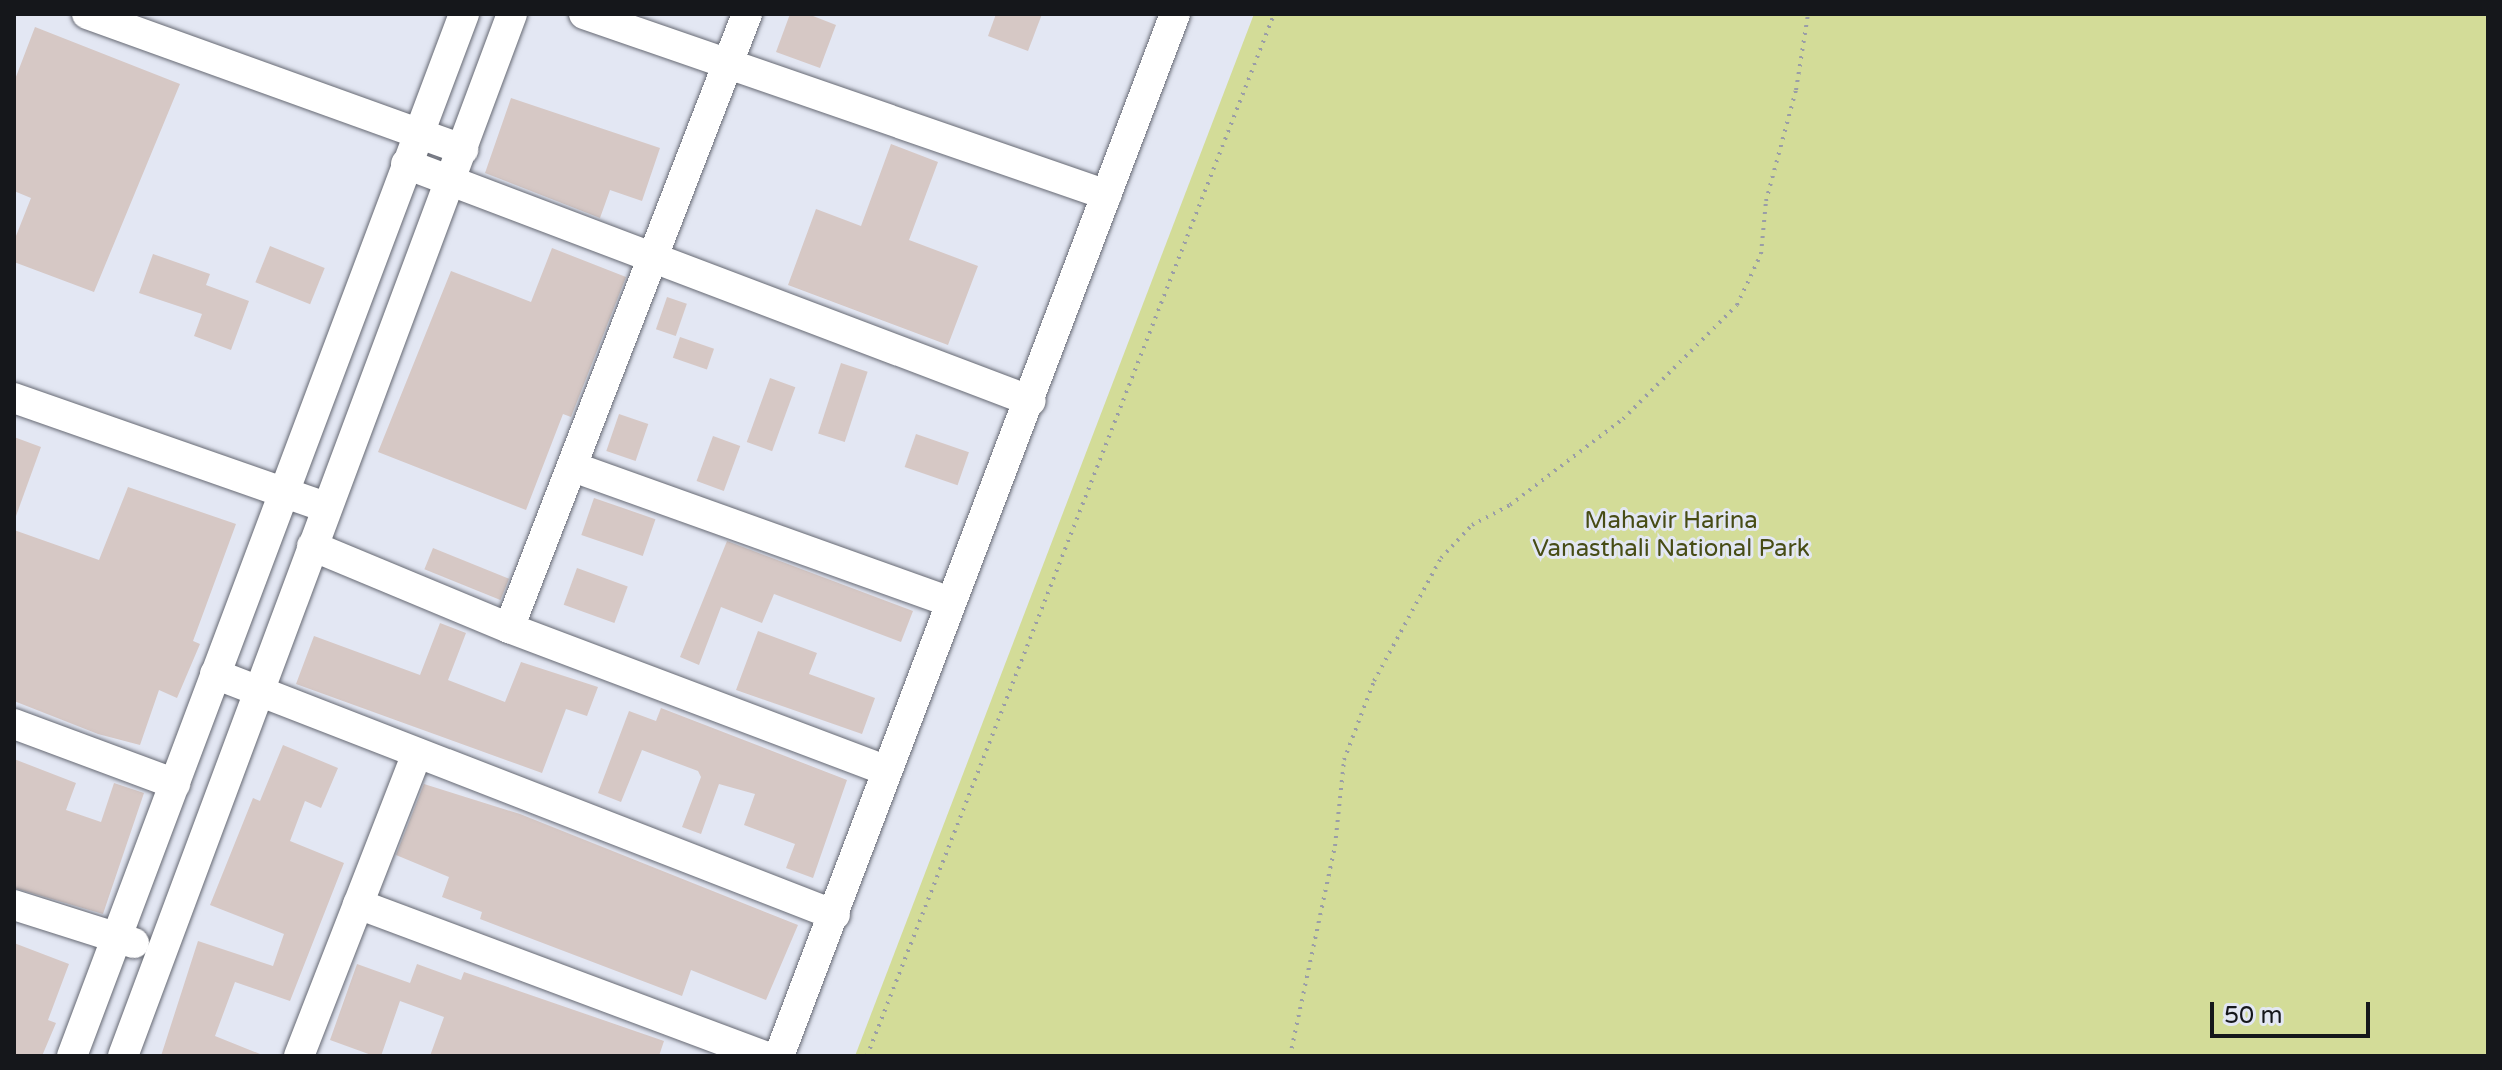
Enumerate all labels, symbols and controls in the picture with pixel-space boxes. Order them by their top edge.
park label: Mahavir Harina Vanasthali National Park [1532,507,1810,563]
scale bar [2214,986,2374,1036]
text: 50 m [2224,1001,2282,1030]

